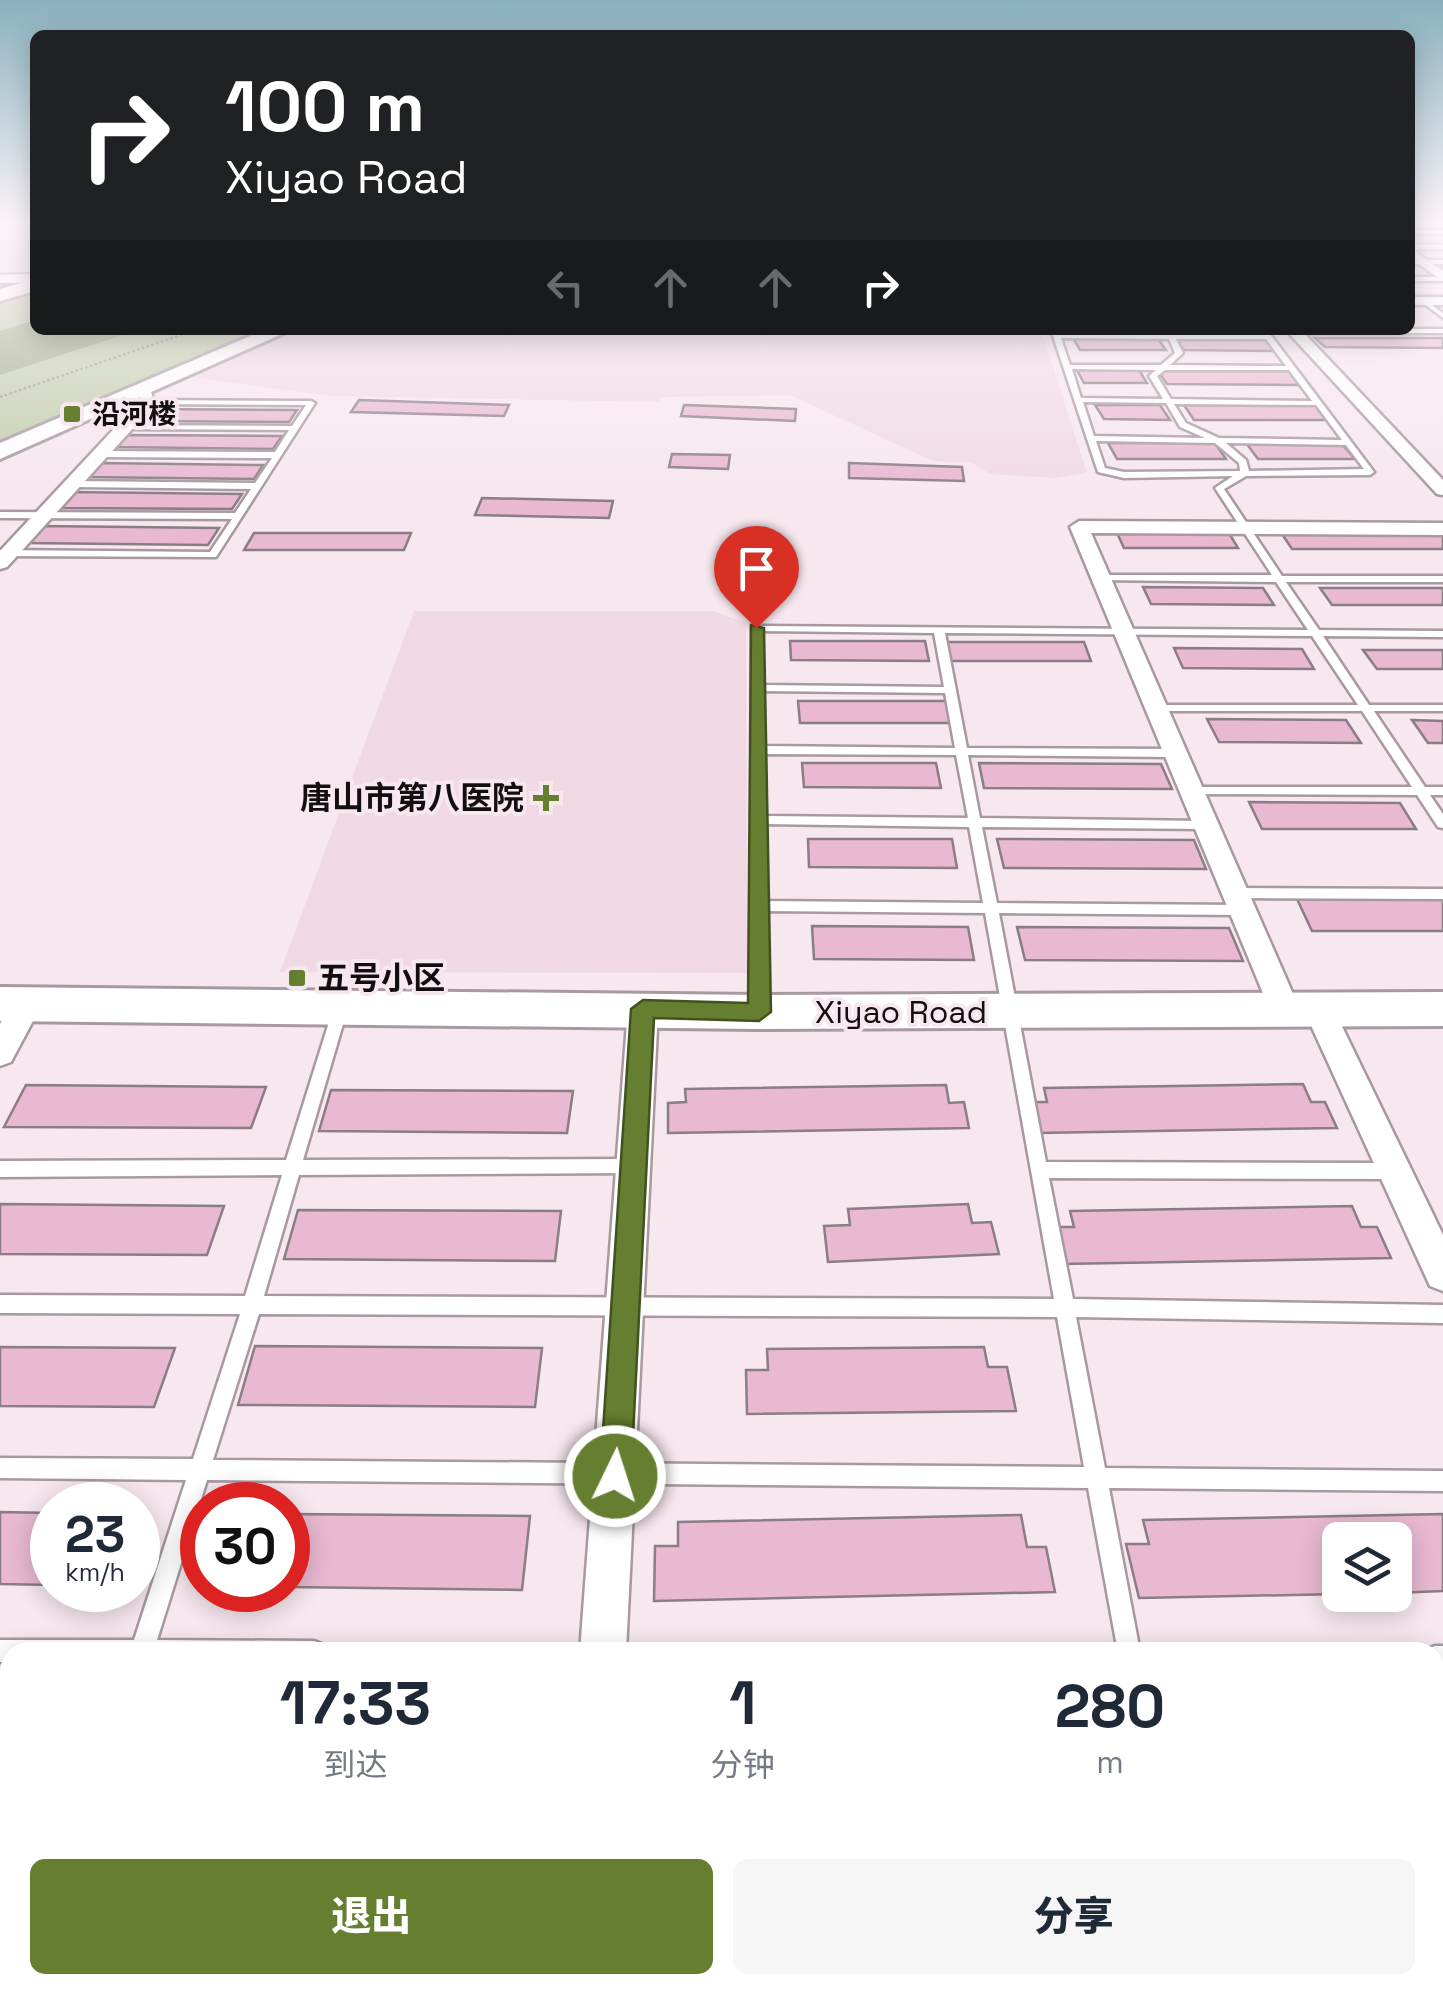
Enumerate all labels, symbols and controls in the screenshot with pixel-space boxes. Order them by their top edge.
text: 100 m [225,62,425,151]
icon: right [60,70,190,200]
text: Xiyao Road [225,149,467,206]
icon: left [538,260,593,315]
icon: ahead [643,260,698,315]
icon: ahead [748,260,803,315]
icon: right [853,260,908,315]
place label: 沿河楼 [92,396,176,432]
marker: 沿河楼 [61,403,83,425]
pin [714,526,799,629]
icon: arrive [729,541,784,596]
place label: 唐山市第八医院 [300,778,524,818]
marker: 唐山市第八医院 [533,785,559,811]
place label: 五号小区 [317,958,445,998]
marker: 五号小区 [286,967,308,989]
street label: Xiyao Road [815,992,987,1032]
position arrow [563,1424,667,1528]
speed limit sign: 30 [180,1482,310,1612]
text: 23 [65,1503,125,1567]
map controls [1322,1522,1412,1612]
button: layers [1322,1522,1412,1612]
text: km/h [65,1556,125,1588]
text: 17:33 [280,1665,431,1742]
text: 1 [729,1665,756,1742]
text: 280 [1055,1668,1165,1745]
text: m [1096,1742,1124,1782]
text: 到达 [323,1745,387,1785]
text: 分钟 [711,1745,775,1785]
button: 退出 [30,1859,713,1974]
button: 分享 [733,1859,1415,1974]

